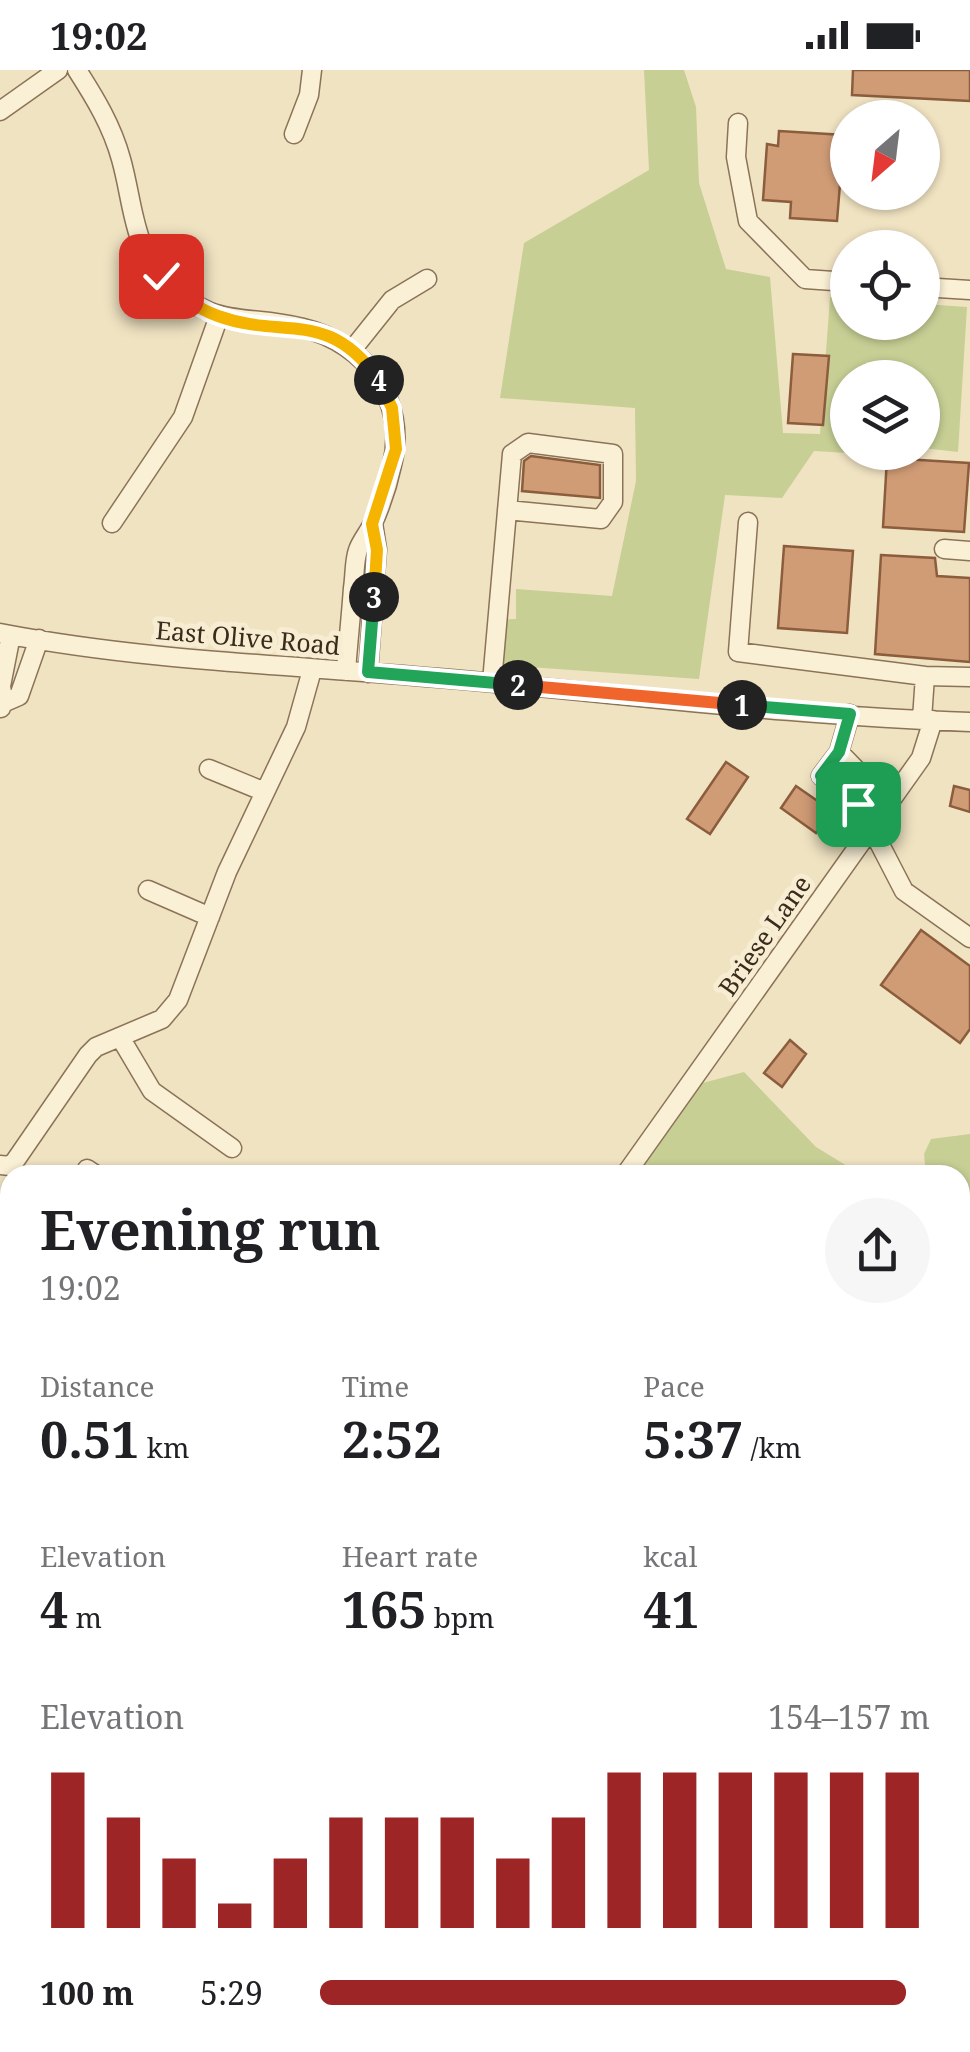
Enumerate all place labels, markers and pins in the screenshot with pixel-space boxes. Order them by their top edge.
pin [119,234,204,319]
pin: 4 [354,355,404,405]
pin: 3 [349,572,399,622]
pin: 2 [493,660,543,710]
pin: 1 [717,680,767,730]
pin [816,762,901,847]

